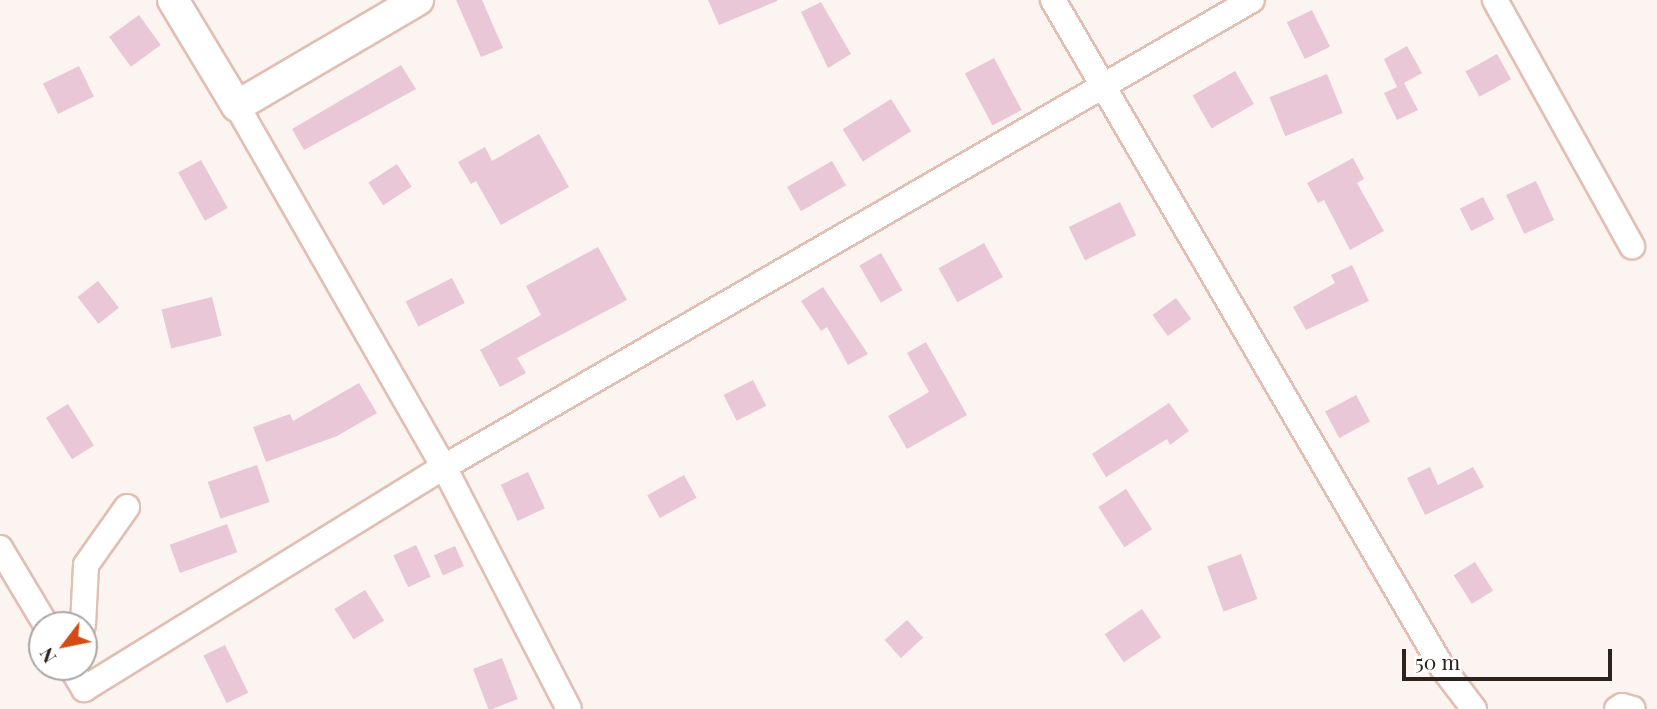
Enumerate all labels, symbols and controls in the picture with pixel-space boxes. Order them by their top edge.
north arrow [28,611,98,681]
scale bar [1405,636,1615,680]
text: N [32,643,62,669]
text: 50 m [1415,647,1460,675]

